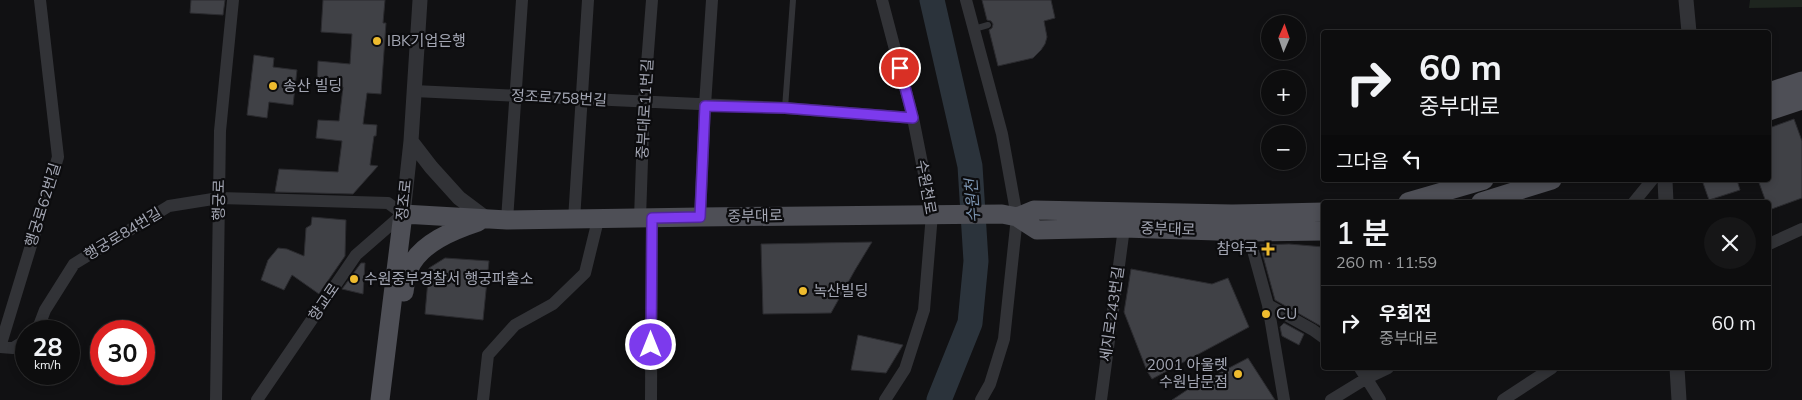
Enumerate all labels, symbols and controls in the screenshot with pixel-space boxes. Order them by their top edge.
north arrow [1261,15,1306,60]
map controls [1261,15,1306,170]
place label: IBK기업은행 [387,31,466,50]
marker: IBK기업은행 [371,35,383,47]
text: 60 m [1419,45,1502,89]
pin [879,47,921,89]
icon: right [1336,50,1401,115]
icon: arrive [886,54,914,82]
street label: 중부대로11번길 [632,58,657,160]
button: + [1261,70,1306,115]
place label: 송산 빌딩 [283,76,342,95]
marker: 송산 빌딩 [267,80,279,92]
street label: 정조로758번길 [511,86,607,110]
text: 중부대로 [1419,92,1500,120]
button: − [1261,125,1306,170]
icon: left [1398,145,1426,173]
text: 그다음 [1336,149,1388,173]
street label: 수원천로 [912,158,941,216]
street label: 행궁로62번길 [21,160,64,249]
water label: 수원천 [960,176,984,224]
street label: 정조로 [392,178,415,222]
street label: 행궁로 [209,179,228,221]
street label: 행궁로84번길 [81,203,165,264]
street label: 중부대로 [727,206,783,225]
text: 1 분 [1336,214,1390,252]
button: close [1704,217,1756,269]
street label: 중부대로 [1140,218,1196,239]
place label: 참약국 [1217,239,1258,258]
marker: 참약국 [1262,243,1274,255]
text: 260 m · 11:59 [1336,252,1437,272]
street label: 세지로243번길 [1095,265,1128,363]
place label: 수원중부경찰서 행궁파출소 [364,269,534,288]
marker: 수원중부경찰서 행궁파출소 [348,273,360,285]
street label: 향교로 [304,279,343,324]
place label: 녹산빌딩 [813,281,868,300]
marker: 녹산빌딩 [797,285,809,297]
text: 우회전 [1379,301,1431,325]
place label: CU [1276,304,1297,323]
marker: CU [1260,308,1272,320]
icon: right [1336,309,1364,337]
text: 60 m [1712,311,1756,335]
position arrow [624,318,676,370]
speed limit sign: 30 [90,320,155,385]
text: 중부대로 [1379,328,1438,348]
text: 28 [32,331,63,362]
place label: 2001 아울렛 수원남문점 [1147,355,1228,391]
text: km/h [34,357,61,372]
marker: 2001 아울렛 수원남문점 [1232,368,1244,380]

